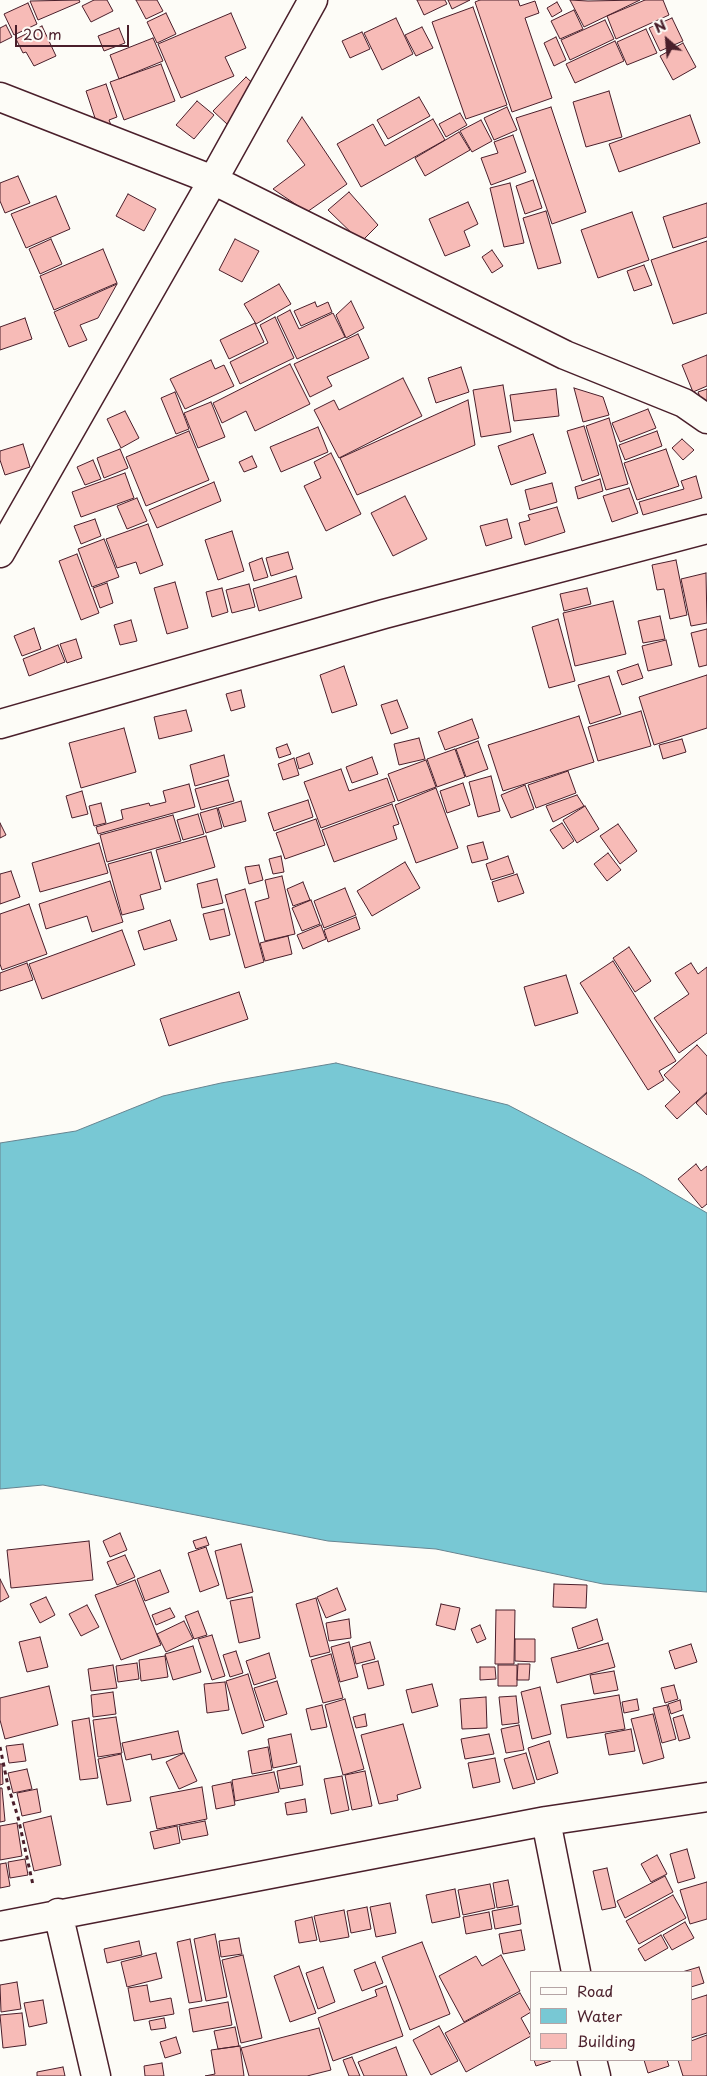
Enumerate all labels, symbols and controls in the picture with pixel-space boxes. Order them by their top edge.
text: N [650,14,670,38]
scale bar [18,15,131,47]
north arrow [642,15,692,65]
text: 20 m [23,22,62,45]
legend [530,1971,692,2061]
text: Road [577,1979,613,2002]
text: Water [577,2004,622,2027]
text: Building [577,2029,636,2052]

